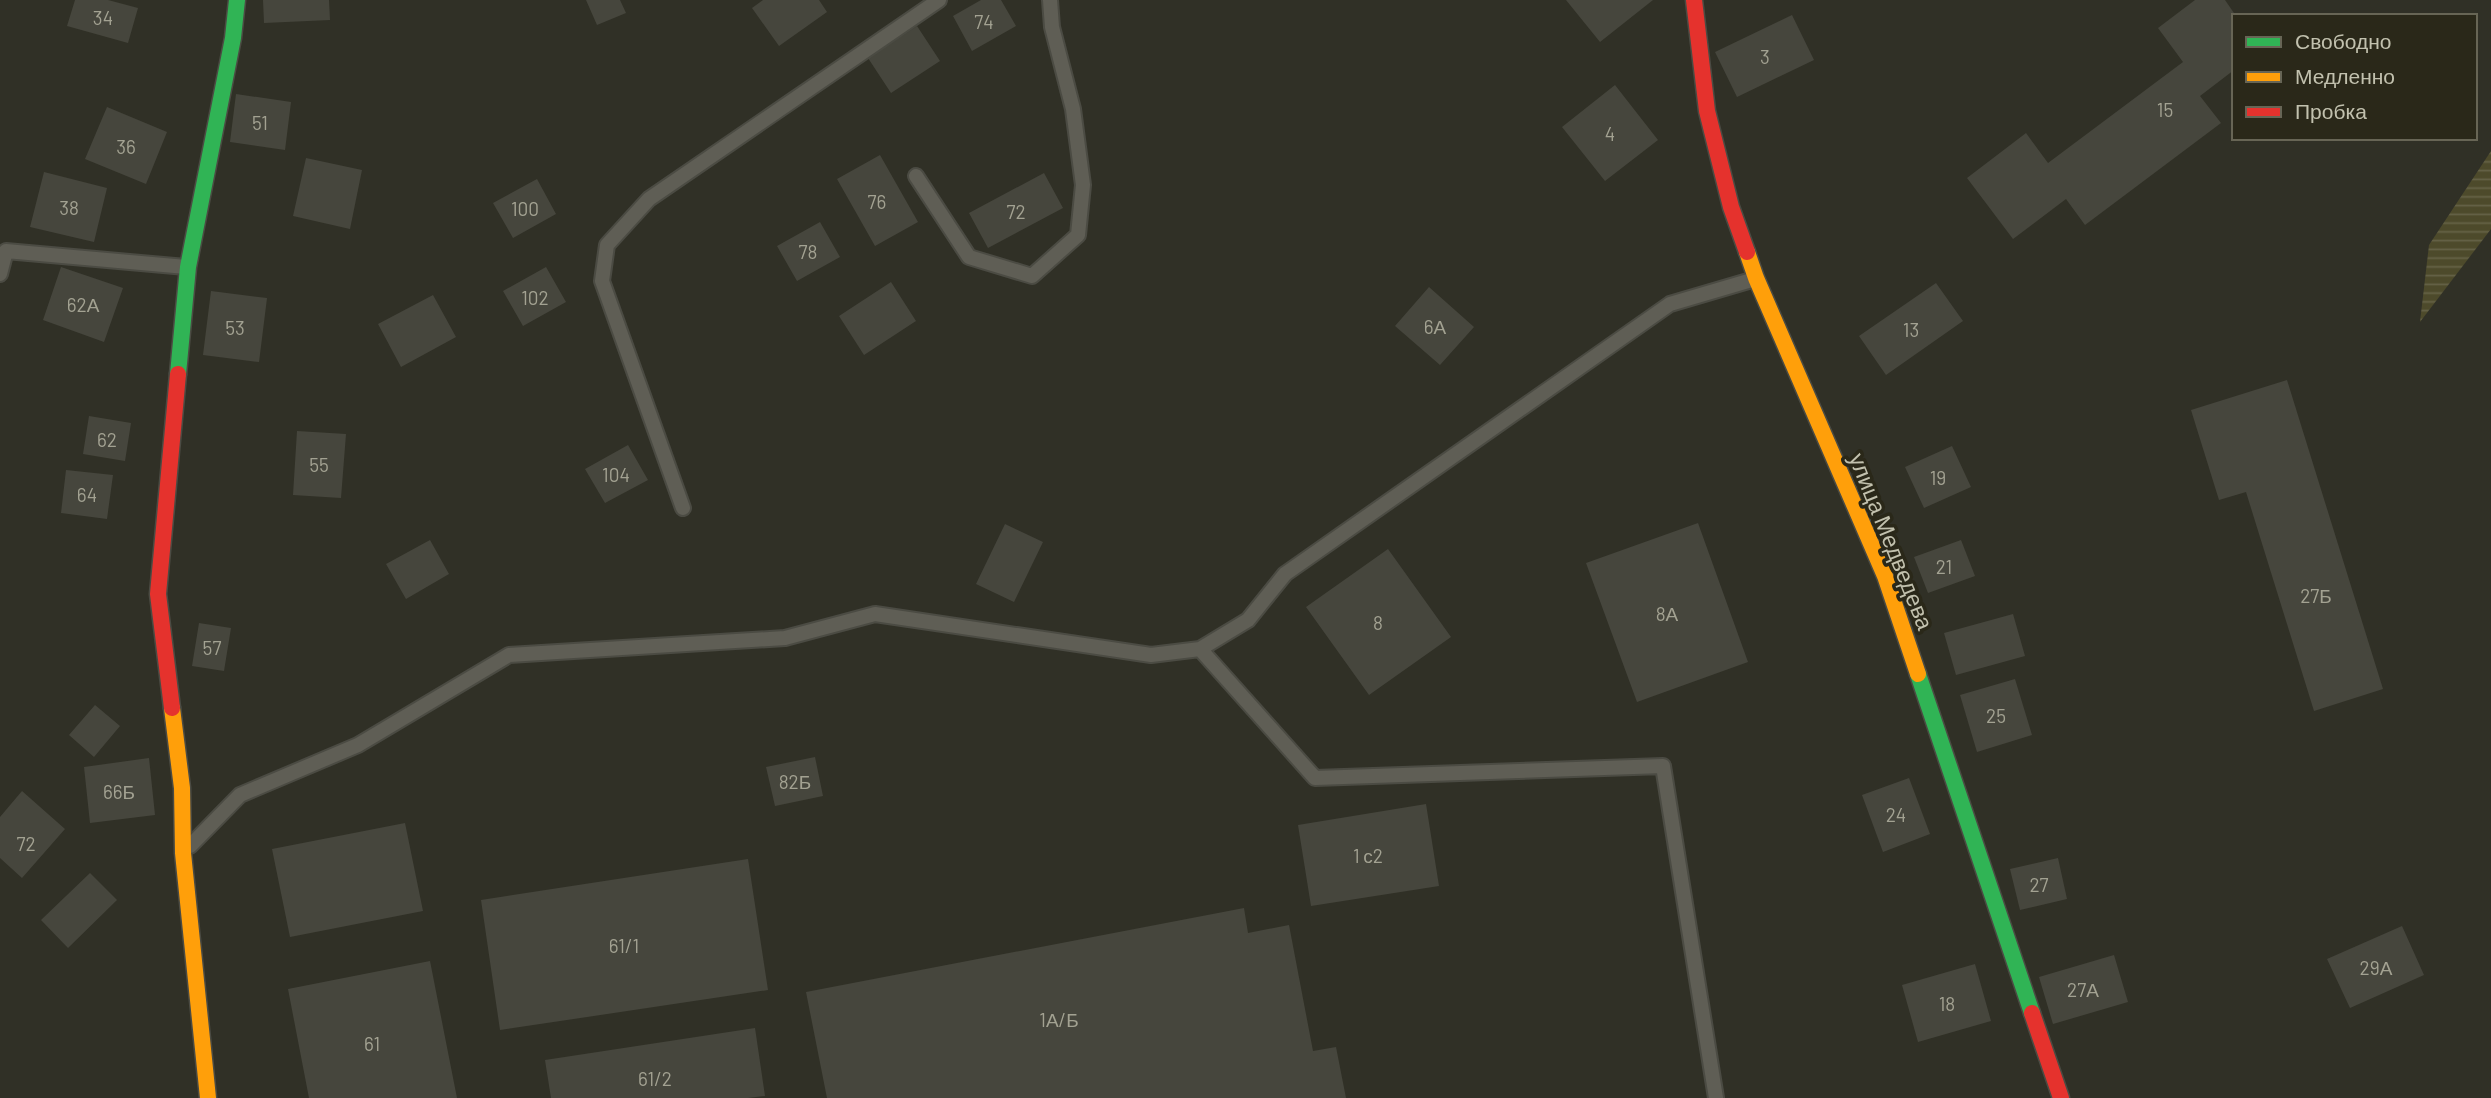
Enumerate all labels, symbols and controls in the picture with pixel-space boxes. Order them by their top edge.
house number: 34 [93,6,113,29]
house number: 74 [974,10,994,33]
legend [2232,14,2477,140]
text: Свободно [2295,28,2392,53]
house number: 3 [1760,45,1770,68]
text: Медленно [2295,63,2395,88]
house number: 15 [2157,98,2173,121]
text: Пробка [2295,98,2367,123]
house number: 51 [252,111,268,134]
house number: 4 [1605,122,1615,145]
house number: 36 [116,135,136,158]
house number: 76 [868,190,886,213]
house number: 38 [59,196,79,219]
house number: 100 [511,197,539,220]
house number: 72 [1006,200,1026,223]
house number: 78 [799,240,817,263]
house number: 102 [521,286,549,309]
house number: 62А [67,293,100,316]
house number: 6А [1424,315,1447,338]
house number: 53 [225,316,245,339]
house number: 13 [1903,318,1919,341]
house number: 62 [97,428,117,451]
street label: улица Медведева [1844,449,1940,634]
house number: 55 [309,453,329,476]
house number: 104 [602,463,630,486]
house number: 19 [1930,466,1946,489]
house number: 64 [77,483,97,506]
house number: 21 [1936,555,1952,578]
house number: 27Б [2300,584,2332,607]
house number: 8А [1656,602,1679,625]
house number: 8 [1373,611,1383,634]
house number: 57 [203,636,221,659]
house number: 25 [1986,704,2006,727]
house number: 82Б [779,770,811,793]
house number: 66Б [103,780,135,803]
house number: 24 [1886,803,1906,826]
house number: 72 [16,832,36,855]
house number: 1 с2 [1353,844,1383,867]
house number: 27 [2029,873,2049,896]
house number: 61/1 [609,934,639,957]
house number: 29А [2360,956,2393,979]
house number: 27А [2067,978,2099,1001]
house number: 18 [1939,992,1955,1015]
house number: 1А/Б [1039,1008,1079,1031]
house number: 61 [364,1032,380,1055]
house number: 61/2 [638,1067,672,1090]

